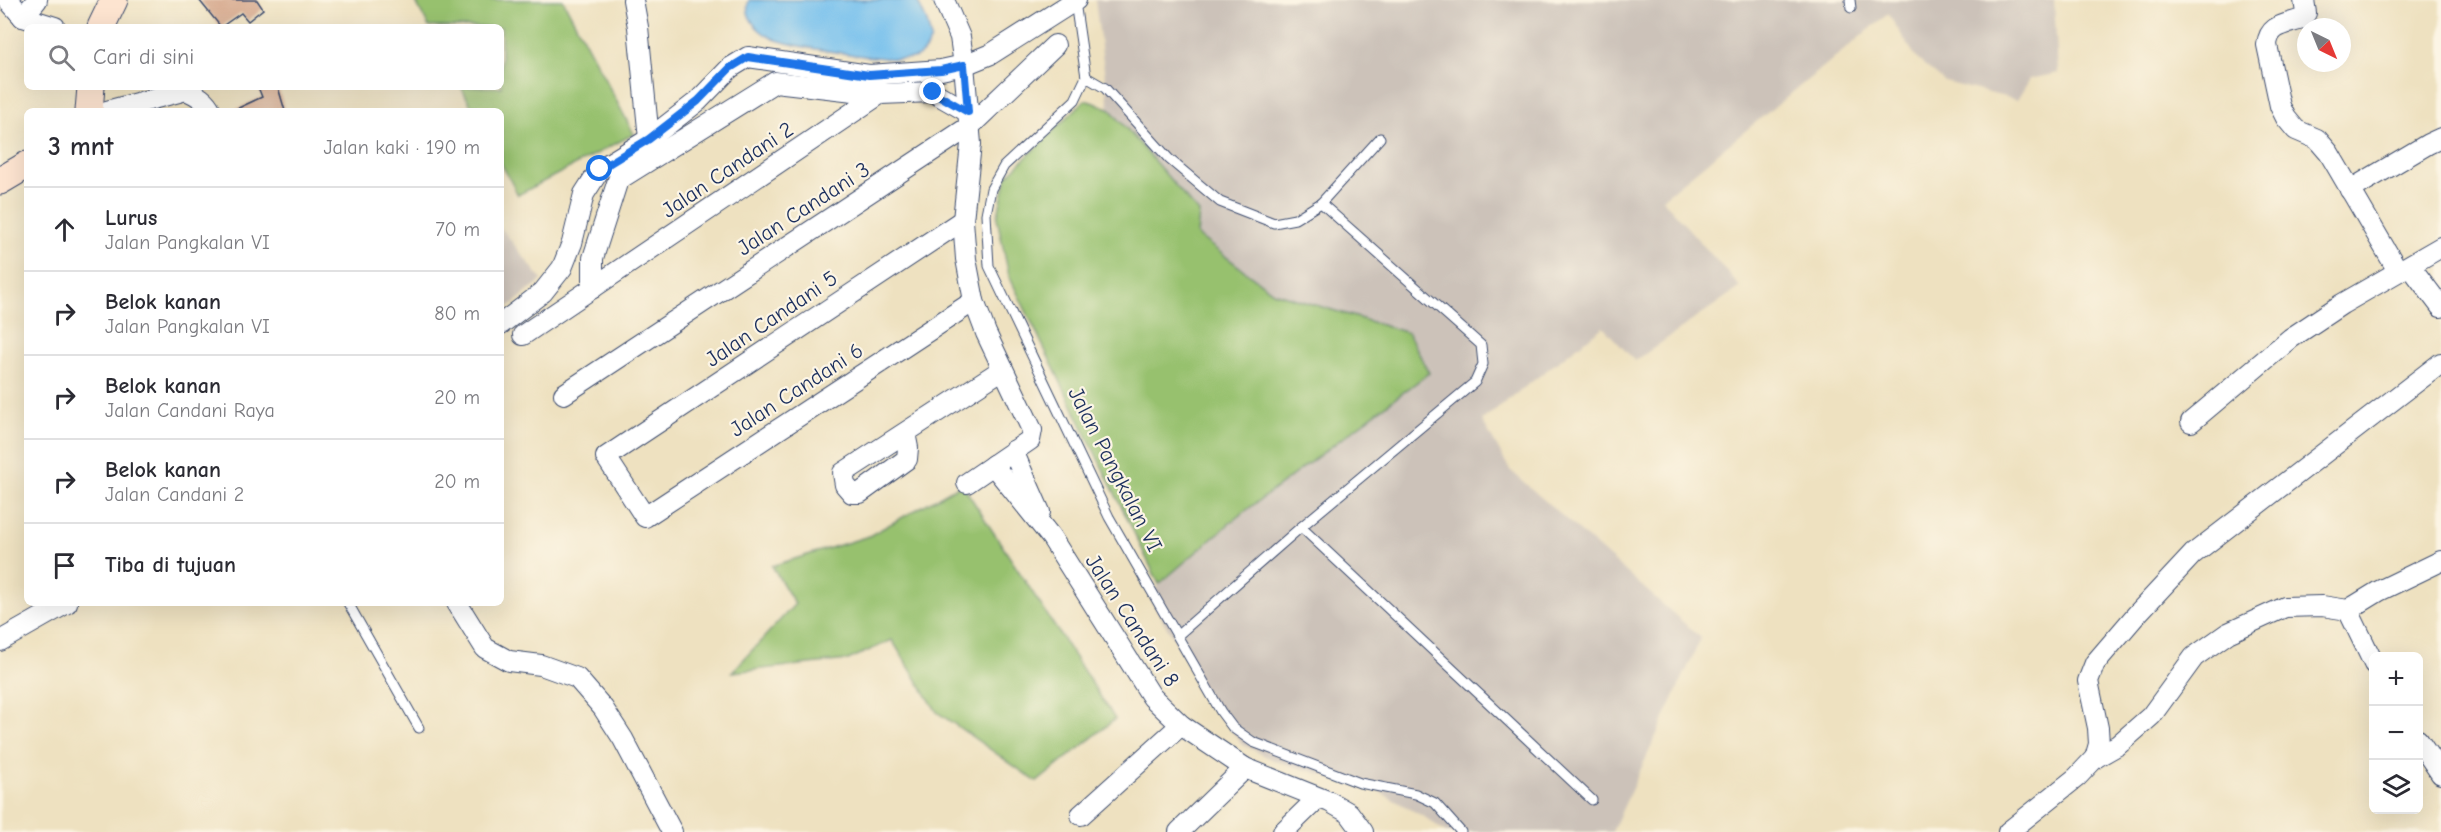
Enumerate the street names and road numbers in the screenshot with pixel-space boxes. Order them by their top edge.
street label: Jalan Candani 2 [657,116,798,223]
street label: Jalan Candani 3 [732,156,875,261]
street label: Jalan Candani 5 [701,265,842,373]
street label: Jalan Candani 6 [725,337,868,443]
street label: Jalan Pangkalan VI [1062,383,1168,556]
street label: Jalan Candani 8 [1080,549,1185,692]

